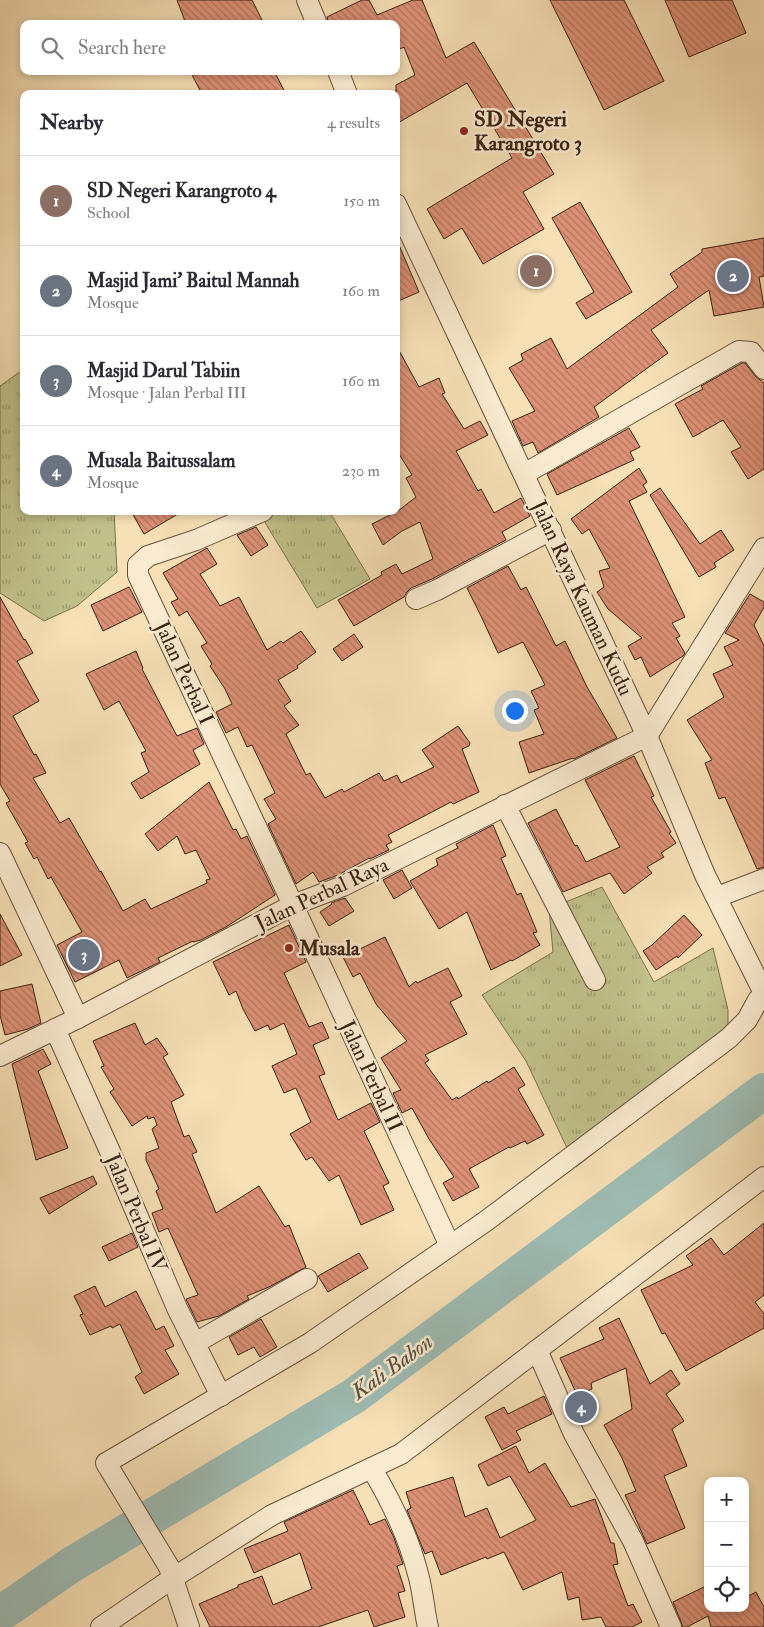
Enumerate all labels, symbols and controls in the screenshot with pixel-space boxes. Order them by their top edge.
search box [20,20,400,75]
icon: search [38,34,66,62]
text: Search here [78,36,166,60]
place label: SD Negeri Karangroto 3 [474,106,582,157]
text: Nearby [40,109,103,136]
text: 4 results [327,113,380,133]
marker: SD Negeri Karangroto 3 [458,125,470,137]
text: SD Negeri Karangroto 4 [87,179,276,203]
text: 1 [53,191,59,211]
text: 150 m [343,191,380,211]
text: School [87,203,130,223]
pin: 1 [520,252,552,290]
pin: 2 [717,257,749,295]
text: Masjid Jami' Baitul Mannah [87,269,300,293]
text: 2 [52,281,60,301]
text: 160 m [342,281,380,301]
text: Mosque [87,293,139,313]
text: Masjid Darul Tabiin [87,359,240,383]
text: 3 [53,371,59,391]
text: 160 m [342,371,380,391]
text: Mosque · Jalan Perbal III [87,383,246,403]
text: Musala Baitussalam [87,449,235,473]
text: 4 [52,461,60,481]
text: 230 m [342,461,380,481]
text: Mosque [87,473,139,493]
street label: Jalan Raya Kauman Kudu [524,495,639,700]
street label: Jalan Perbal I [148,616,220,729]
your location [502,698,528,724]
street label: Jalan Perbal Raya [250,851,393,937]
place label: Musala [298,935,361,962]
pin: 3 [68,936,100,974]
marker: Musala [283,942,295,954]
street label: Jalan Perbal II [333,1015,409,1136]
street label: Jalan Perbal IV [99,1149,174,1278]
water label: Kali Babon [345,1328,438,1407]
pin: 4 [565,1388,597,1426]
map controls [704,1477,749,1612]
button: + [704,1477,749,1522]
button: − [704,1522,749,1567]
button: locate [704,1567,749,1612]

